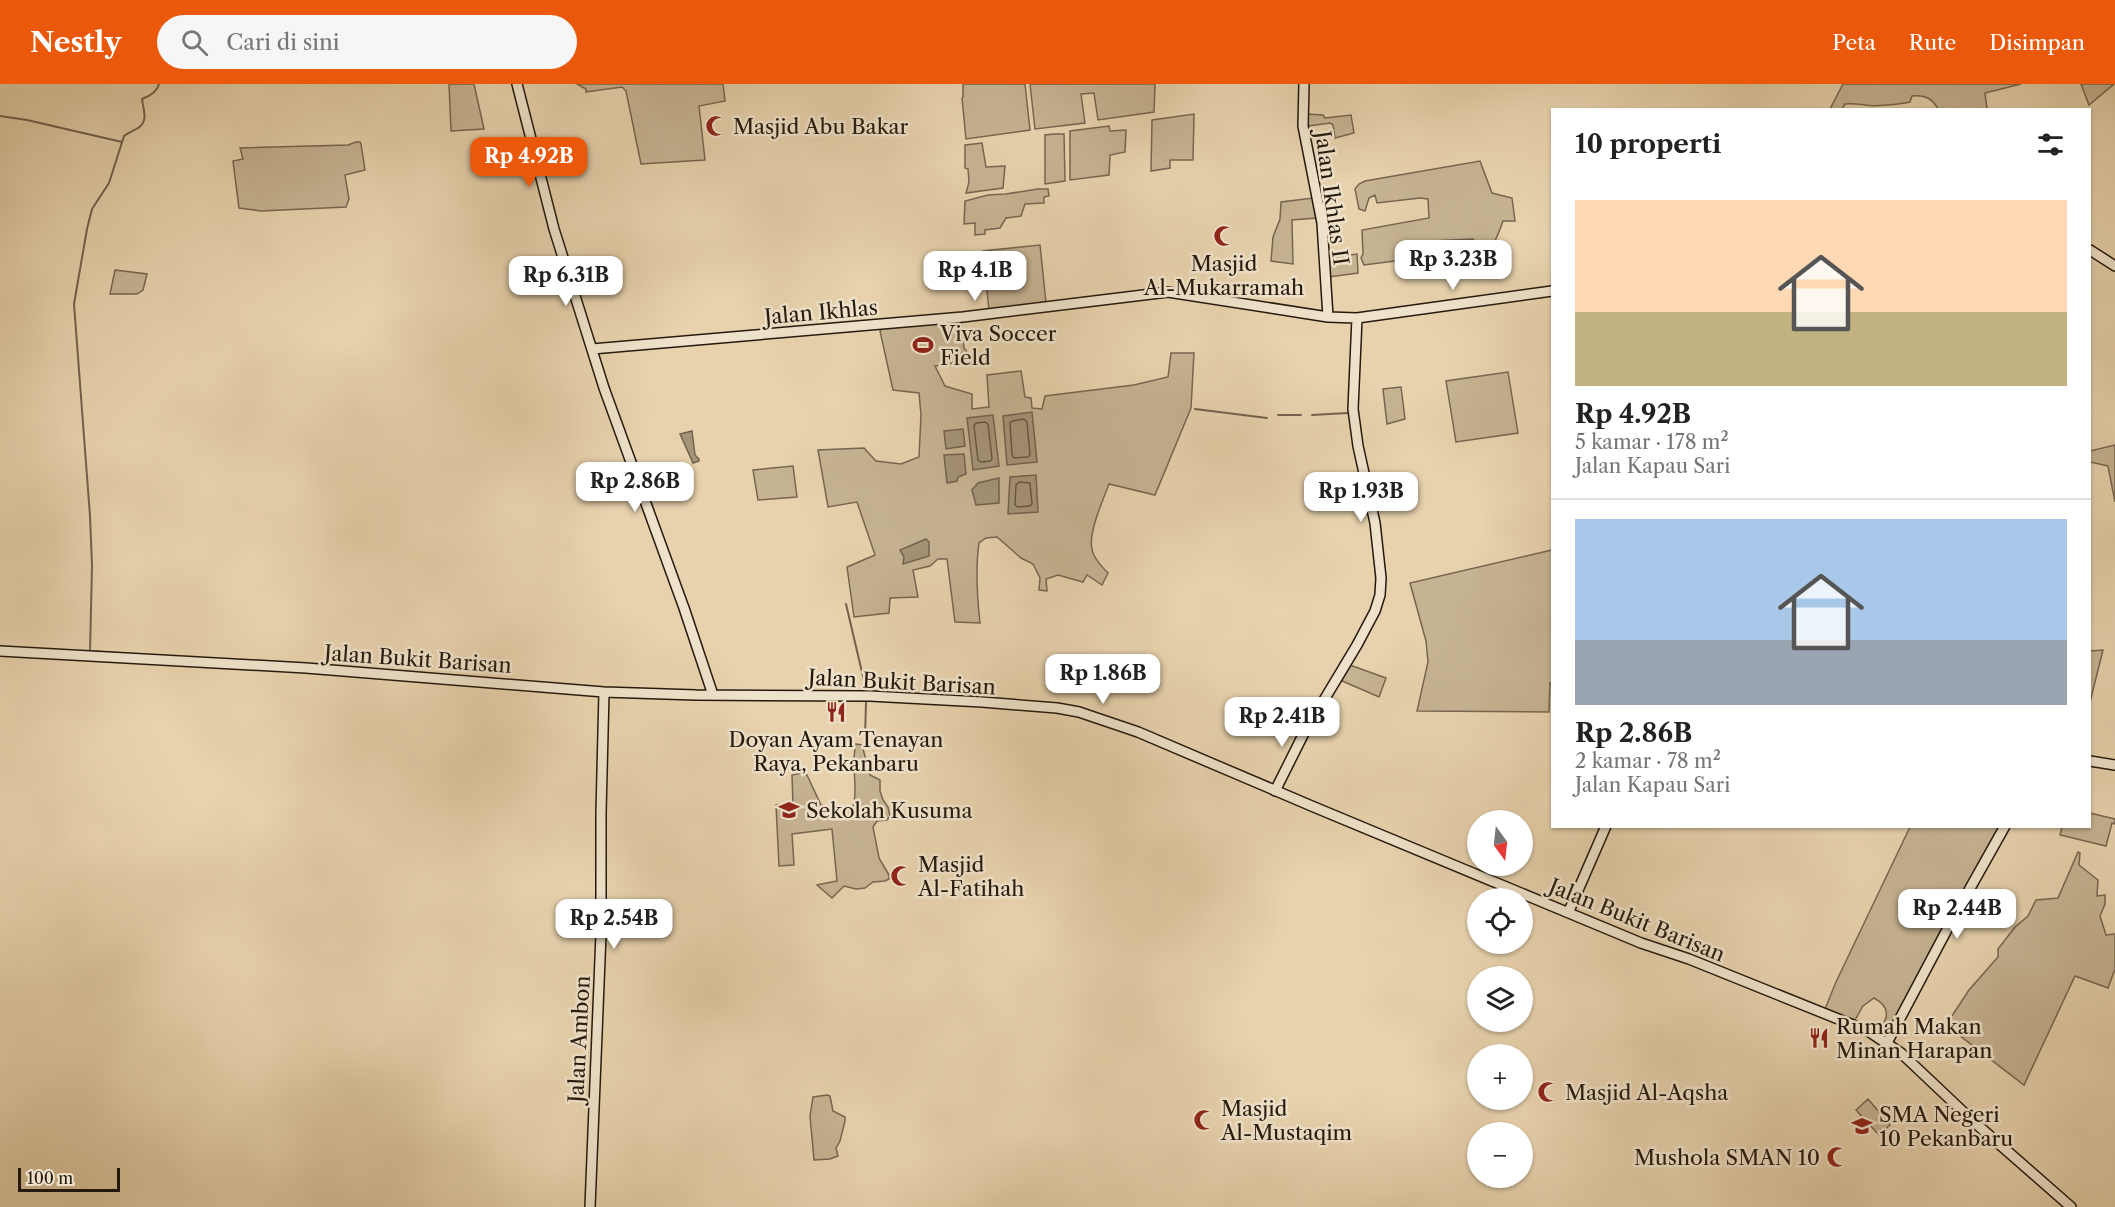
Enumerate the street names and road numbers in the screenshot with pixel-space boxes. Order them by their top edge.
street label: Jalan Ikhlas II [1310,126,1354,267]
street label: Jalan Ikhlas [760,295,879,330]
street label: Jalan Bukit Barisan [320,640,513,678]
street label: Jalan Bukit Barisan [805,664,996,699]
street label: Jalan Bukit Barisan [1542,872,1729,967]
street label: Jalan Ambon [563,975,595,1106]

